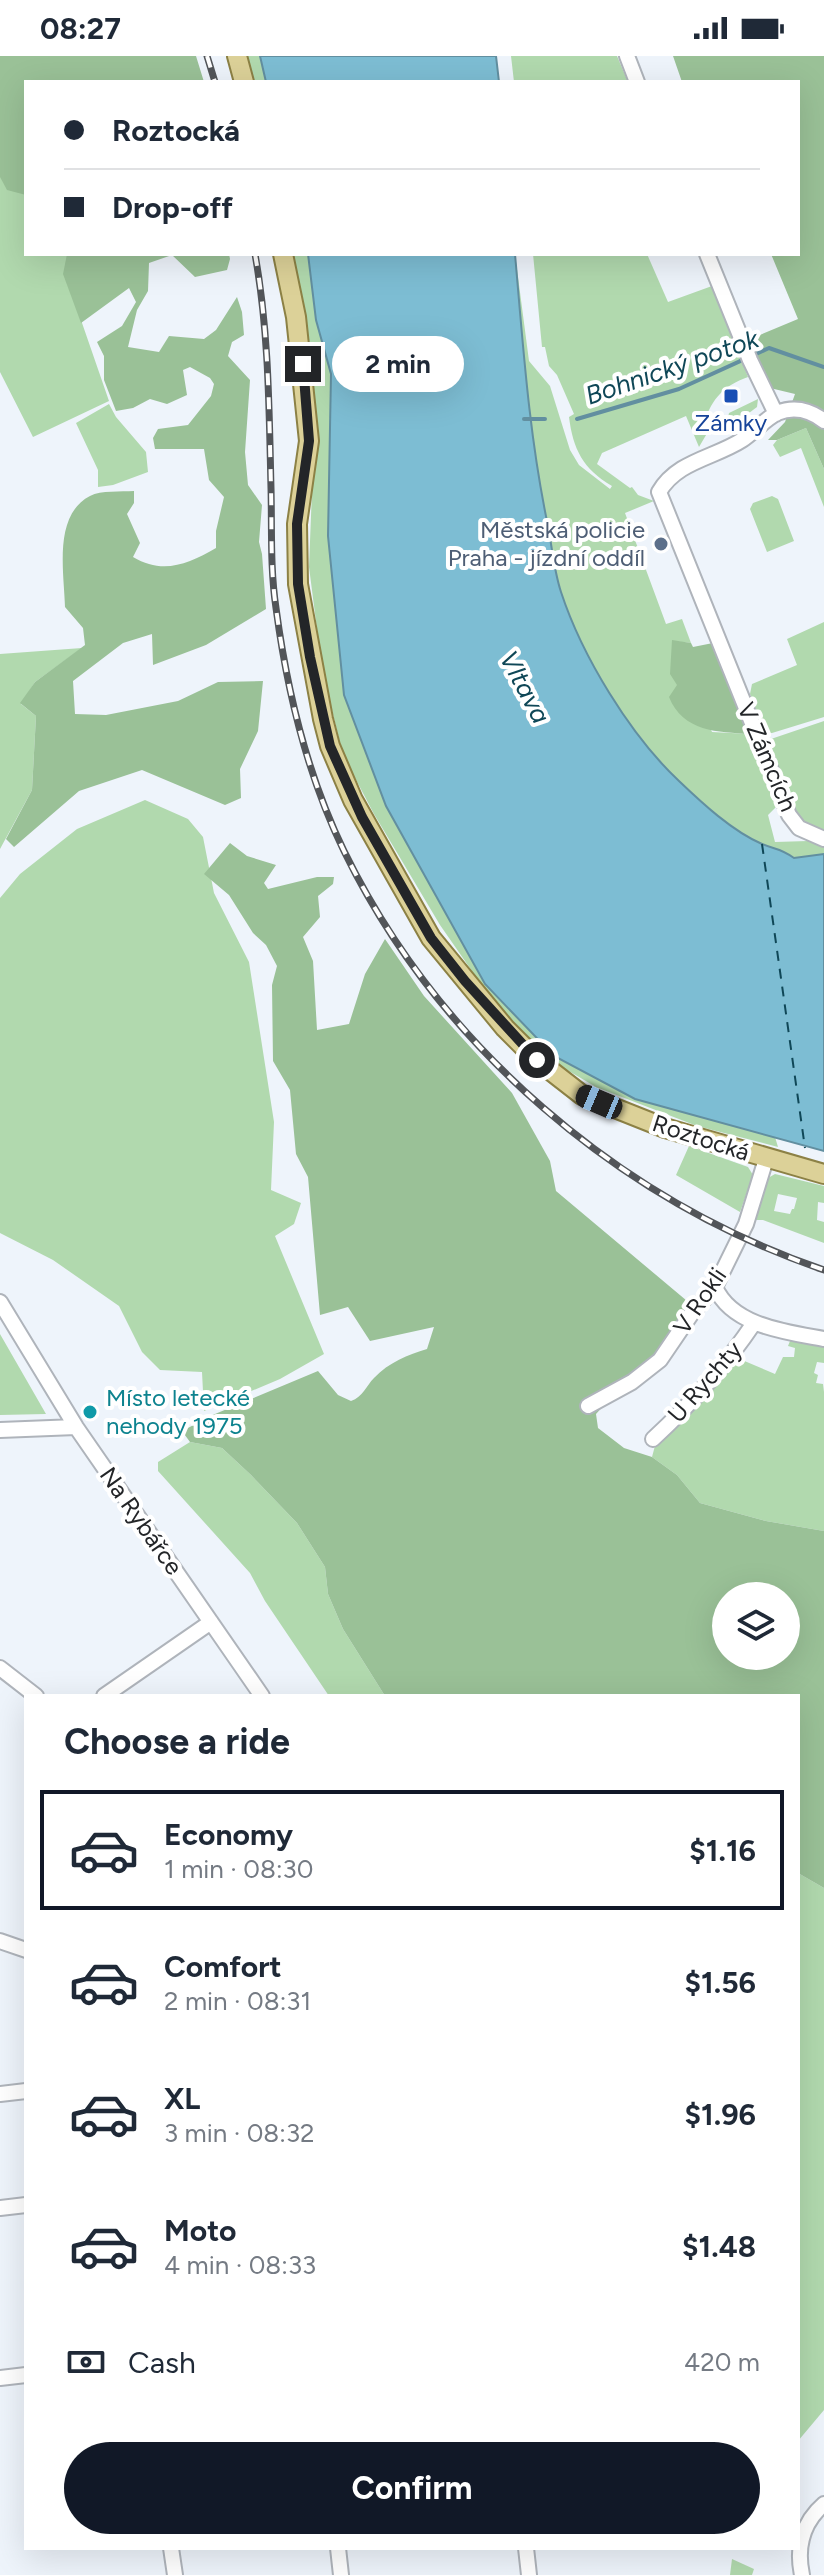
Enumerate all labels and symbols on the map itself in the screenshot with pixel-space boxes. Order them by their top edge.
water label: Bohnický potok [581,322,764,412]
callout: 2 min [331,336,463,392]
route end [285,346,321,382]
marker: Zámky [722,387,740,405]
place label: Zámky [695,408,768,437]
place label: Městská policie Praha - jízdní oddíl [448,515,645,572]
marker: Městská policie Praha - jízdní oddíl [652,535,670,553]
water label: Vltava [493,645,557,729]
street label: V Zámcích [732,698,803,816]
route start [519,1042,555,1078]
car [572,1082,626,1122]
street label: Roztocká [649,1108,753,1167]
street label: V Rokli [667,1262,732,1340]
street label: U Rychty [661,1335,748,1428]
place label: Místo letecké nehody 1975 [106,1383,250,1440]
marker: Místo letecké nehody 1975 [81,1403,99,1421]
street label: Na Rybářce [94,1461,189,1580]

